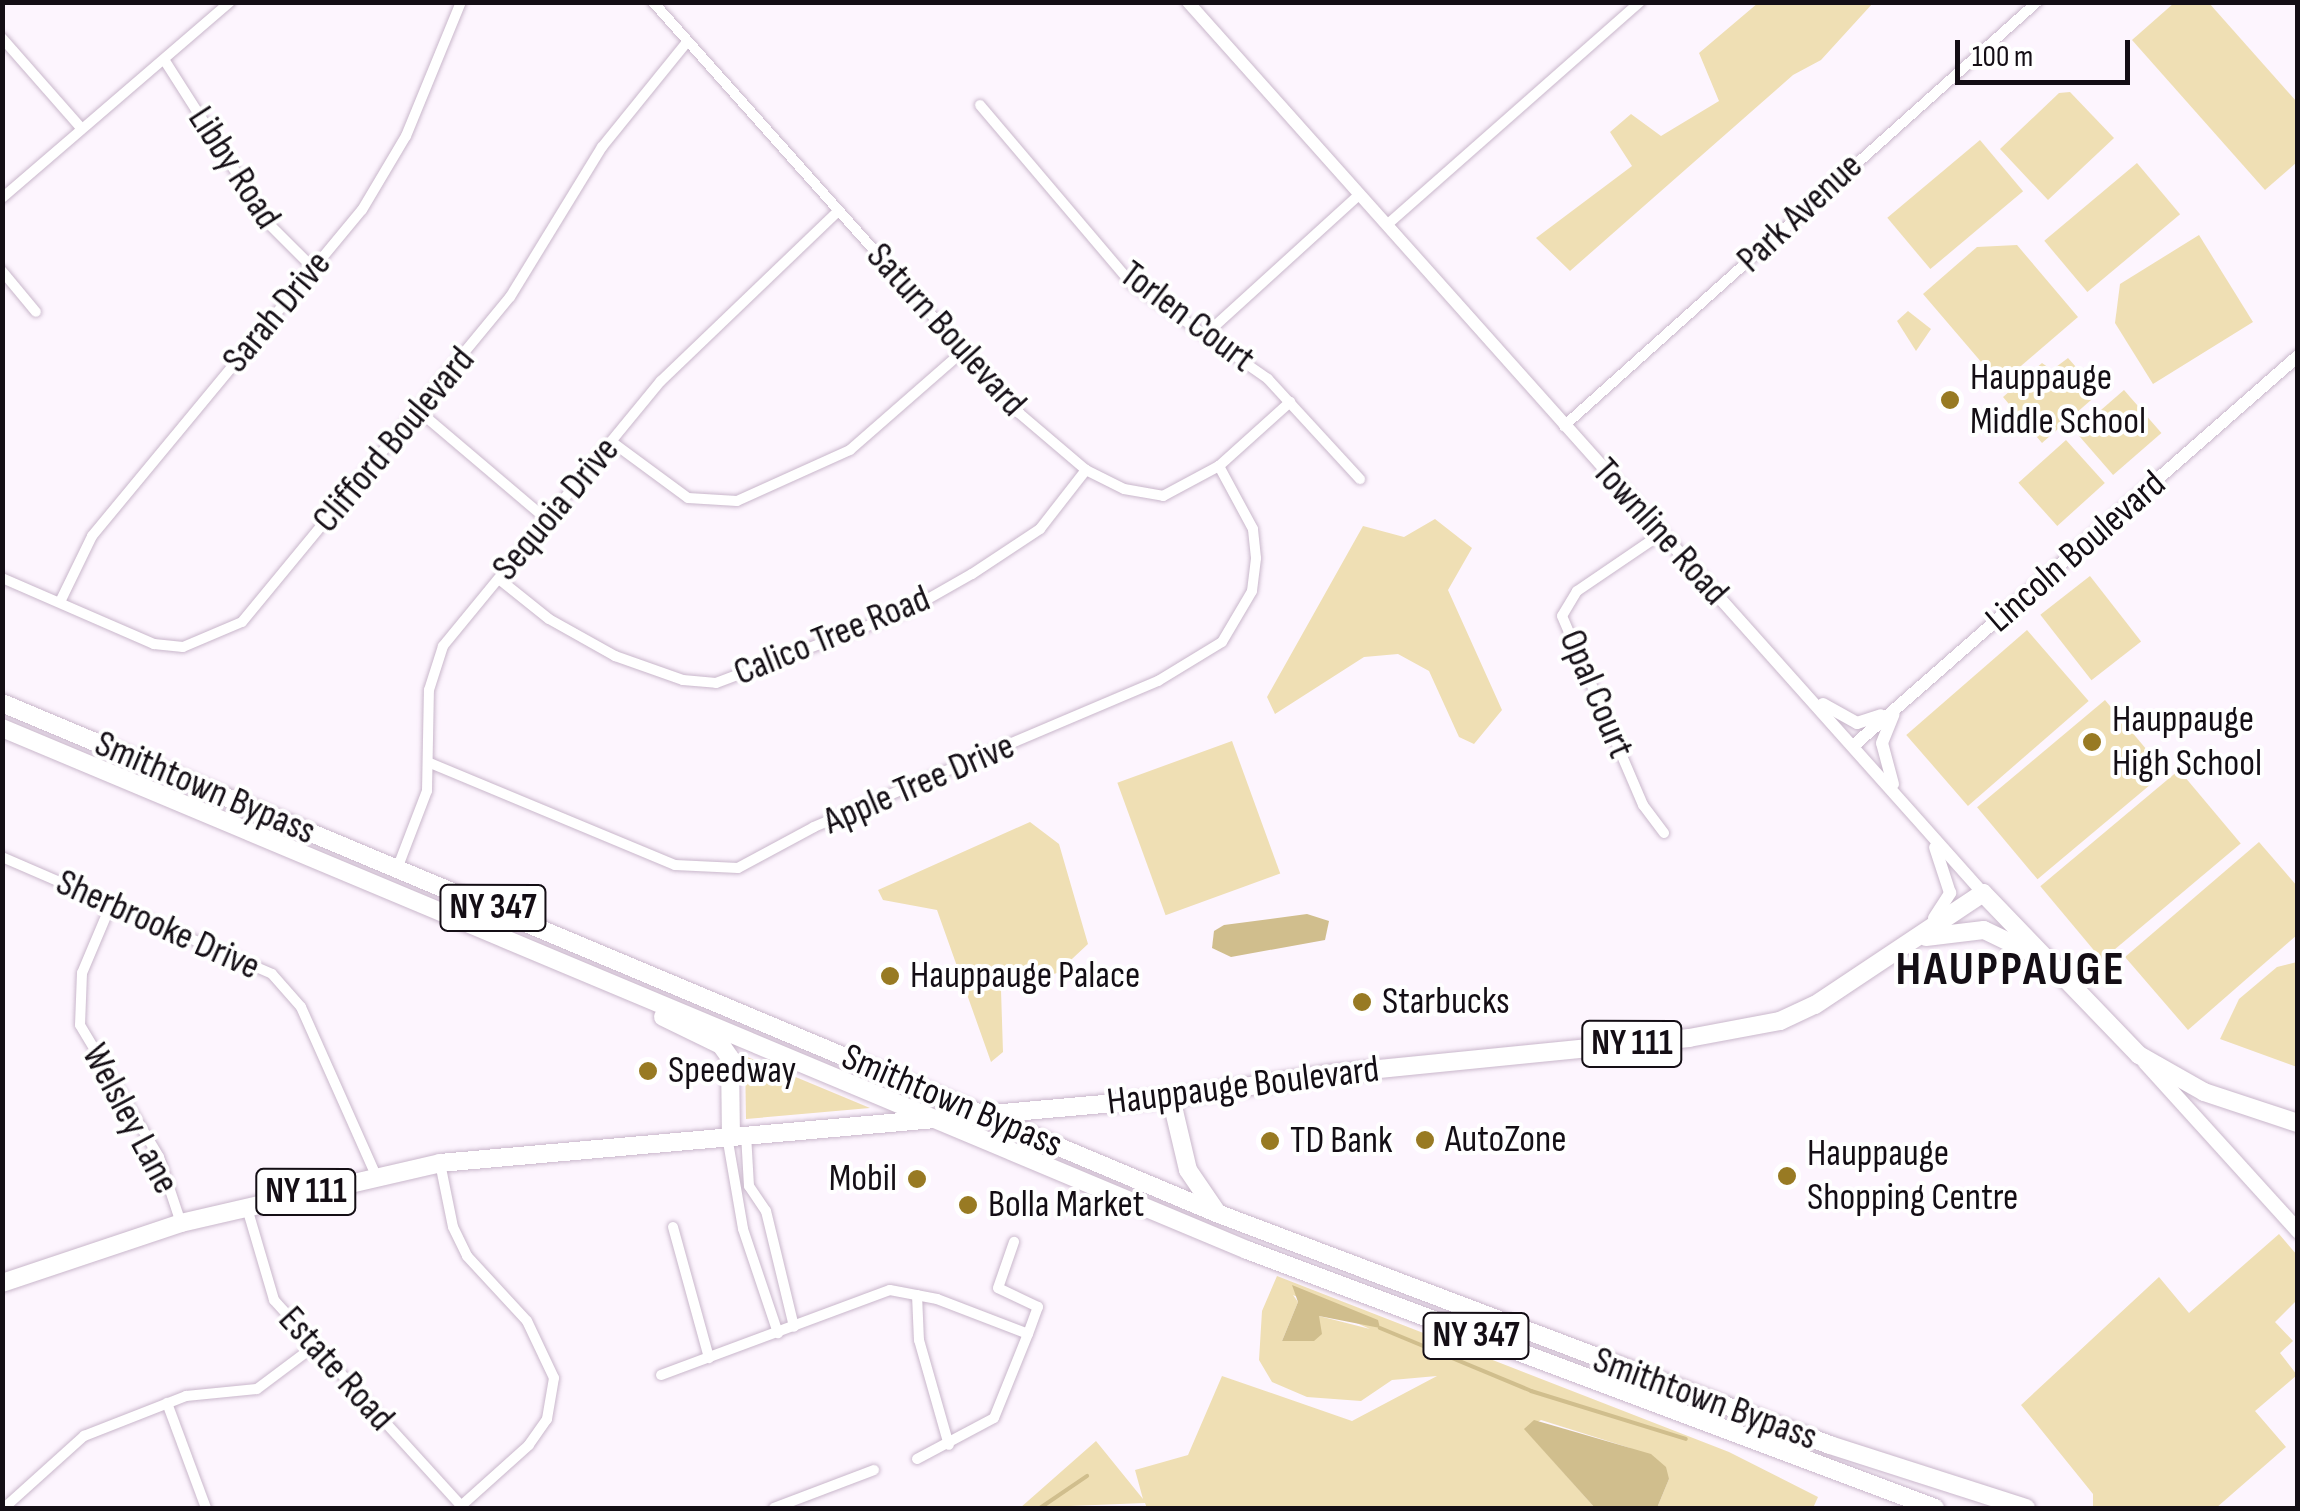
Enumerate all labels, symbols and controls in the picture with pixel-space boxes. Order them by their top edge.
scale bar [1960,20,2135,82]
text: 100 m [1972,39,2033,75]
street label: Libby Road [178,98,290,238]
street label: Park Avenue [1728,144,1872,282]
street label: Saturn Boulevard [856,234,1036,426]
street label: Sarah Drive [213,242,341,382]
street label: Torlen Court [1111,252,1263,382]
street label: Clifford Boulevard [303,338,485,542]
place label: Hauppauge Middle School [1970,355,2146,444]
marker: Hauppauge Middle School [1939,389,1961,411]
street label: Sequoia Drive [483,428,629,590]
street label: Townline Road [1582,449,1738,615]
street label: Lincoln Boulevard [1977,462,2175,642]
street label: Calico Tree Road [727,576,937,696]
street label: Opal Court [1549,623,1643,765]
place label: Hauppauge High School [2112,697,2262,786]
street label: Smithtown Bypass [88,721,322,855]
street label: Apple Tree Drive [817,723,1021,845]
marker: Hauppauge High School [2081,731,2103,753]
street label: Sherbrooke Drive [49,860,267,990]
road number: NY 347 [438,878,548,938]
district label: HAUPPAUGE [1896,941,2126,999]
place label: Hauppauge Palace [910,953,1140,999]
marker: Hauppauge Palace [879,965,901,987]
place label: Starbucks [1382,979,1510,1025]
marker: Starbucks [1351,991,1373,1013]
road number: NY 111 [1580,1014,1684,1074]
street label: Smithtown Bypass [835,1034,1069,1168]
street label: Welsley Lane [72,1036,188,1202]
street label: Hauppauge Boulevard [1104,1047,1382,1125]
place label: Speedway [668,1048,796,1094]
marker: Speedway [637,1060,659,1082]
place label: AutoZone [1445,1117,1566,1163]
place label: TD Bank [1290,1118,1393,1164]
marker: AutoZone [1414,1129,1436,1151]
marker: TD Bank [1259,1130,1281,1152]
place label: Hauppauge Shopping Centre [1807,1131,2018,1220]
place label: Mobil [829,1156,897,1202]
road number: NY 111 [254,1162,358,1222]
marker: Hauppauge Shopping Centre [1776,1165,1798,1187]
marker: Mobil [906,1168,928,1190]
place label: Bolla Market [988,1182,1144,1228]
marker: Bolla Market [957,1194,979,1216]
street label: Estate Road [268,1298,404,1440]
road number: NY 347 [1421,1306,1531,1366]
street label: Smithtown Bypass [1587,1337,1823,1461]

